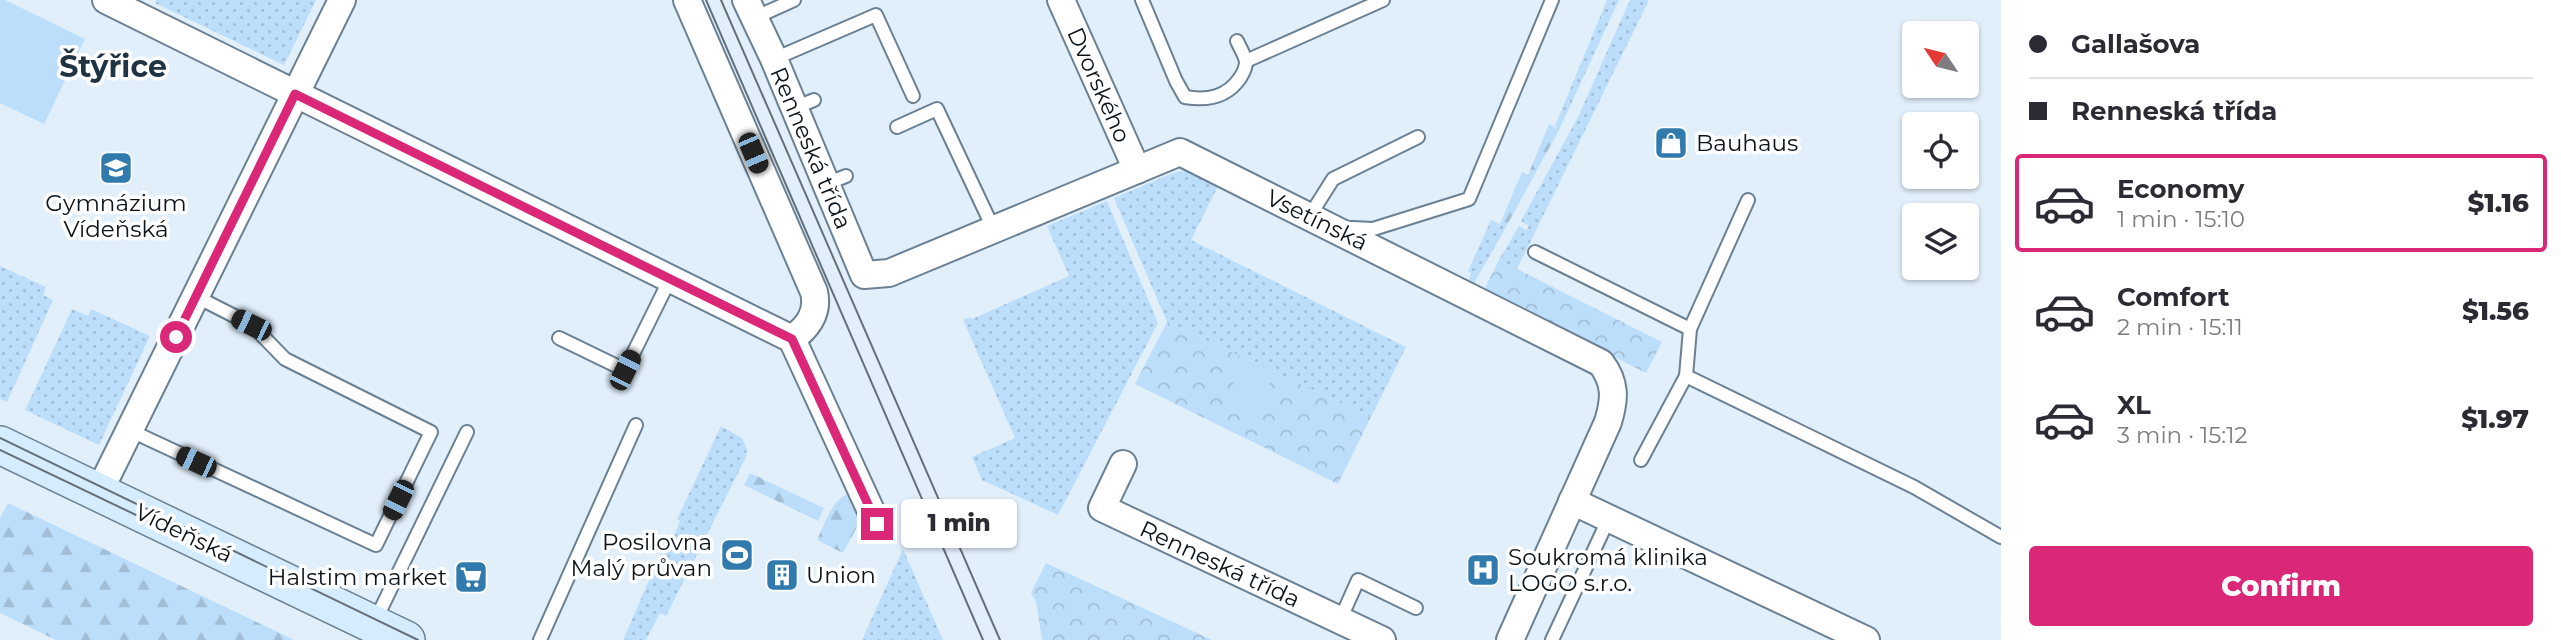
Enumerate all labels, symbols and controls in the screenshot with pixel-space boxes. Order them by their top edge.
north arrow [1902,21,1979,98]
map controls [1902,21,1979,280]
street label: Dvorského [1061,23,1137,147]
text: Gallašova [2071,28,2200,60]
district label: Štýřice [59,48,167,85]
street label: Renneská třída [764,63,858,233]
text: Renneská třída [2071,95,2277,127]
button: locate [1902,112,1979,189]
shop icon: Bauhaus [1652,124,1690,162]
place label: Bauhaus [1696,129,1798,157]
car [736,130,771,176]
school or university icon: Gymnázium Vídeňská [97,149,135,187]
icon: car [2033,172,2096,235]
text: Economy [2117,173,2244,205]
street label: Vsetínská [1262,183,1372,257]
text: $1.16 [2468,187,2529,219]
place label: Gymnázium Vídeňská [45,189,187,243]
button: layers [1902,203,1979,280]
text: 1 min · 15:10 [2117,205,2245,233]
icon: car [2033,280,2096,343]
text: Comfort [2117,281,2229,313]
text: $1.56 [2462,295,2529,327]
car [228,306,275,344]
text: 2 min · 15:11 [2117,313,2243,341]
route start [160,321,192,353]
car [607,347,644,393]
icon: car [2033,388,2096,451]
text: XL [2117,389,2151,421]
text: $1.97 [2461,403,2529,435]
text: 3 min · 15:12 [2117,421,2248,449]
car [173,444,220,480]
car [380,477,417,523]
street label: Vídeňská [131,497,237,569]
callout: 1 min [902,500,1017,548]
route end [861,508,893,540]
text: 1 min [927,509,991,537]
street label: Renneská třída [1135,515,1305,613]
place label: Posilovna Malý průvan [570,528,712,582]
sports icon: Posilovna Malý průvan [718,536,756,574]
place label: Soukromá klinika LOGO s.r.o. [1508,543,1708,597]
button: Confirm [2029,546,2533,626]
hospital icon: Soukromá klinika LOGO s.r.o. [1464,551,1502,589]
building icon: Union [763,556,801,594]
supermarket icon: Halstim market [452,558,490,596]
place label: Union [806,561,876,589]
place label: Halstim market [268,563,447,591]

